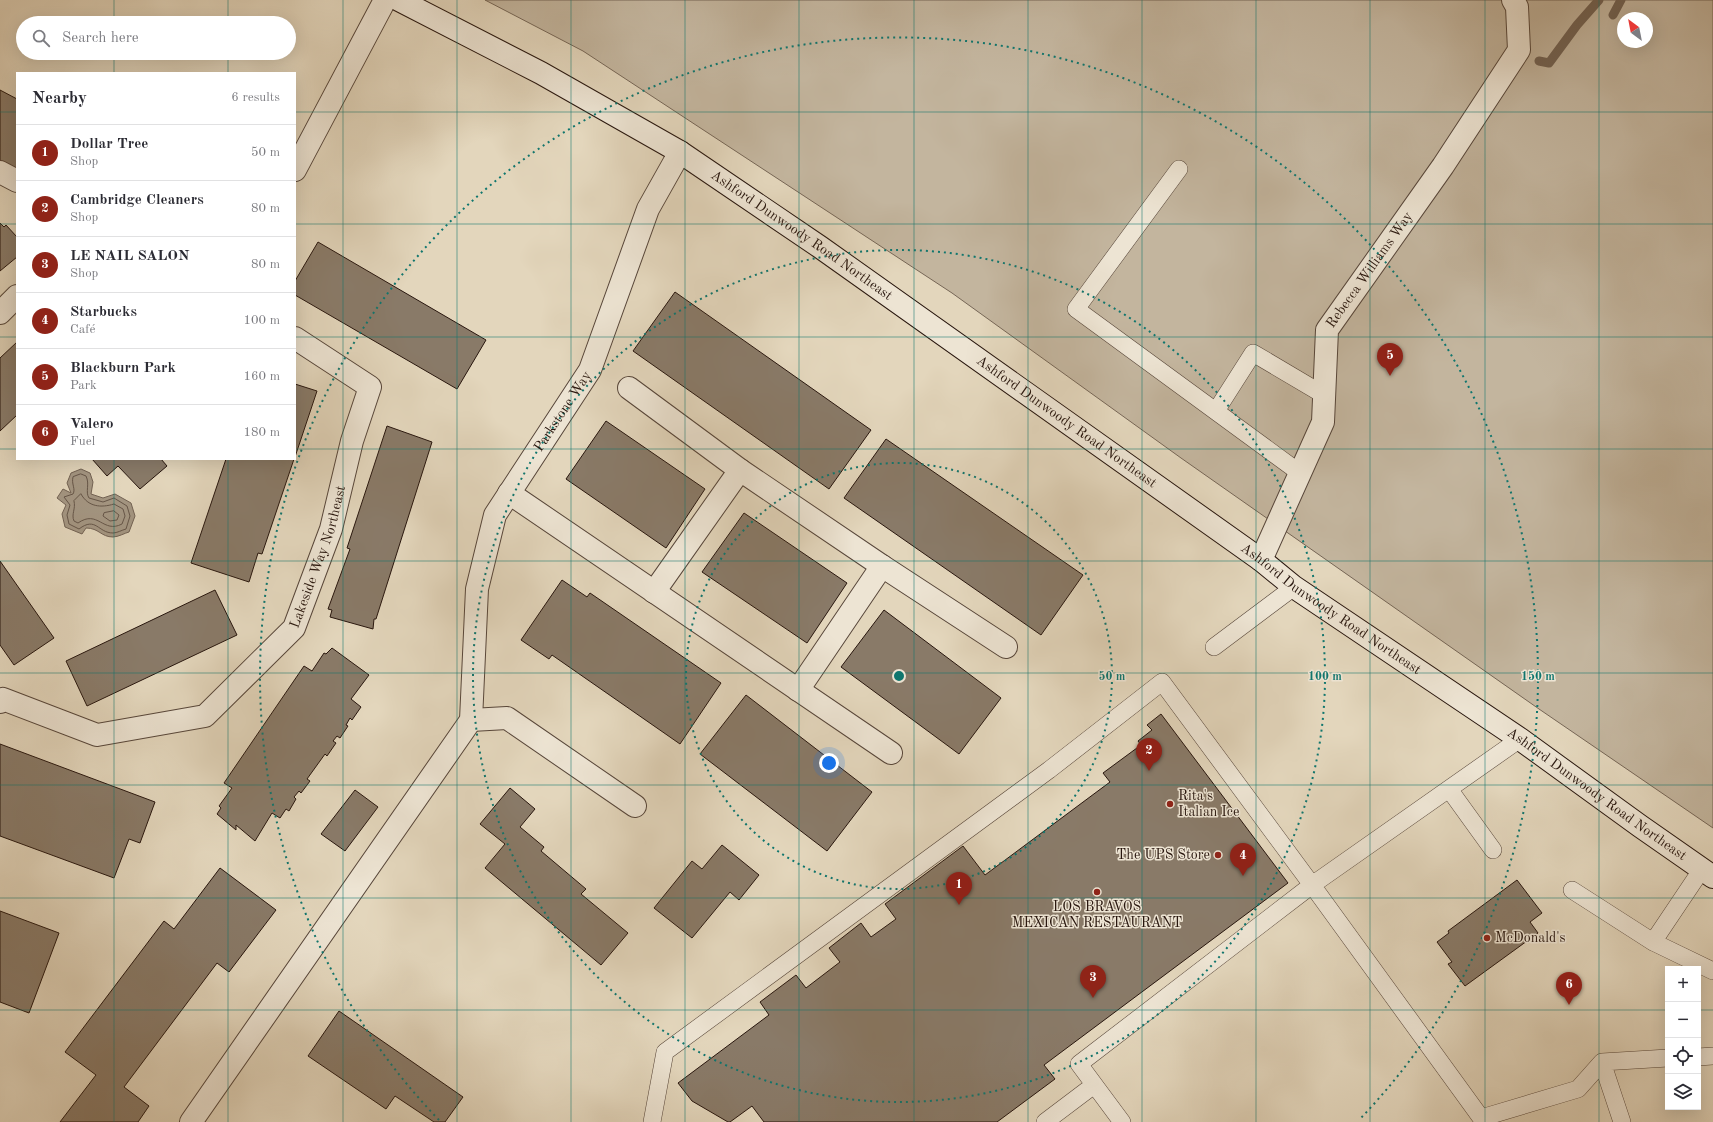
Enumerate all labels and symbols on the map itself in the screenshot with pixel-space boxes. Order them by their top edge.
north arrow [1617,12,1653,48]
street label: Ashford Dunwoody Road Northeast [708,168,895,303]
street label: Rebecca Williams Way [1324,209,1416,331]
pin: 5 [1377,343,1403,376]
street label: Ashford Dunwoody Road Northeast [974,353,1159,491]
street label: Parkstone Way [532,368,594,454]
street label: Lakeside Way Northeast [288,484,348,630]
street label: Ashford Dunwoody Road Northeast [1238,541,1424,677]
centre of rings [892,669,906,683]
text: 50 m [1099,670,1126,683]
text: 150 m [1521,670,1555,683]
text: 100 m [1308,671,1342,683]
street label: Ashford Dunwoody Road Northeast [1504,725,1689,863]
pin: 2 [1136,738,1162,771]
your location [819,753,839,773]
place label: Rita's Italian Ice [1178,789,1239,819]
marker: Rita's Italian Ice [1165,799,1175,809]
pin: 4 [1230,843,1256,876]
place label: The UPS Store [1116,848,1210,862]
marker: The UPS Store [1213,850,1223,860]
pin: 1 [946,872,972,905]
marker: LOS BRAVOS MEXICAN RESTAURANT [1092,887,1102,897]
place label: LOS BRAVOS MEXICAN RESTAURANT [1012,900,1182,930]
place label: McDonald's [1495,931,1566,945]
marker: McDonald's [1482,933,1492,943]
pin: 3 [1080,965,1106,998]
pin: 6 [1556,972,1582,1005]

